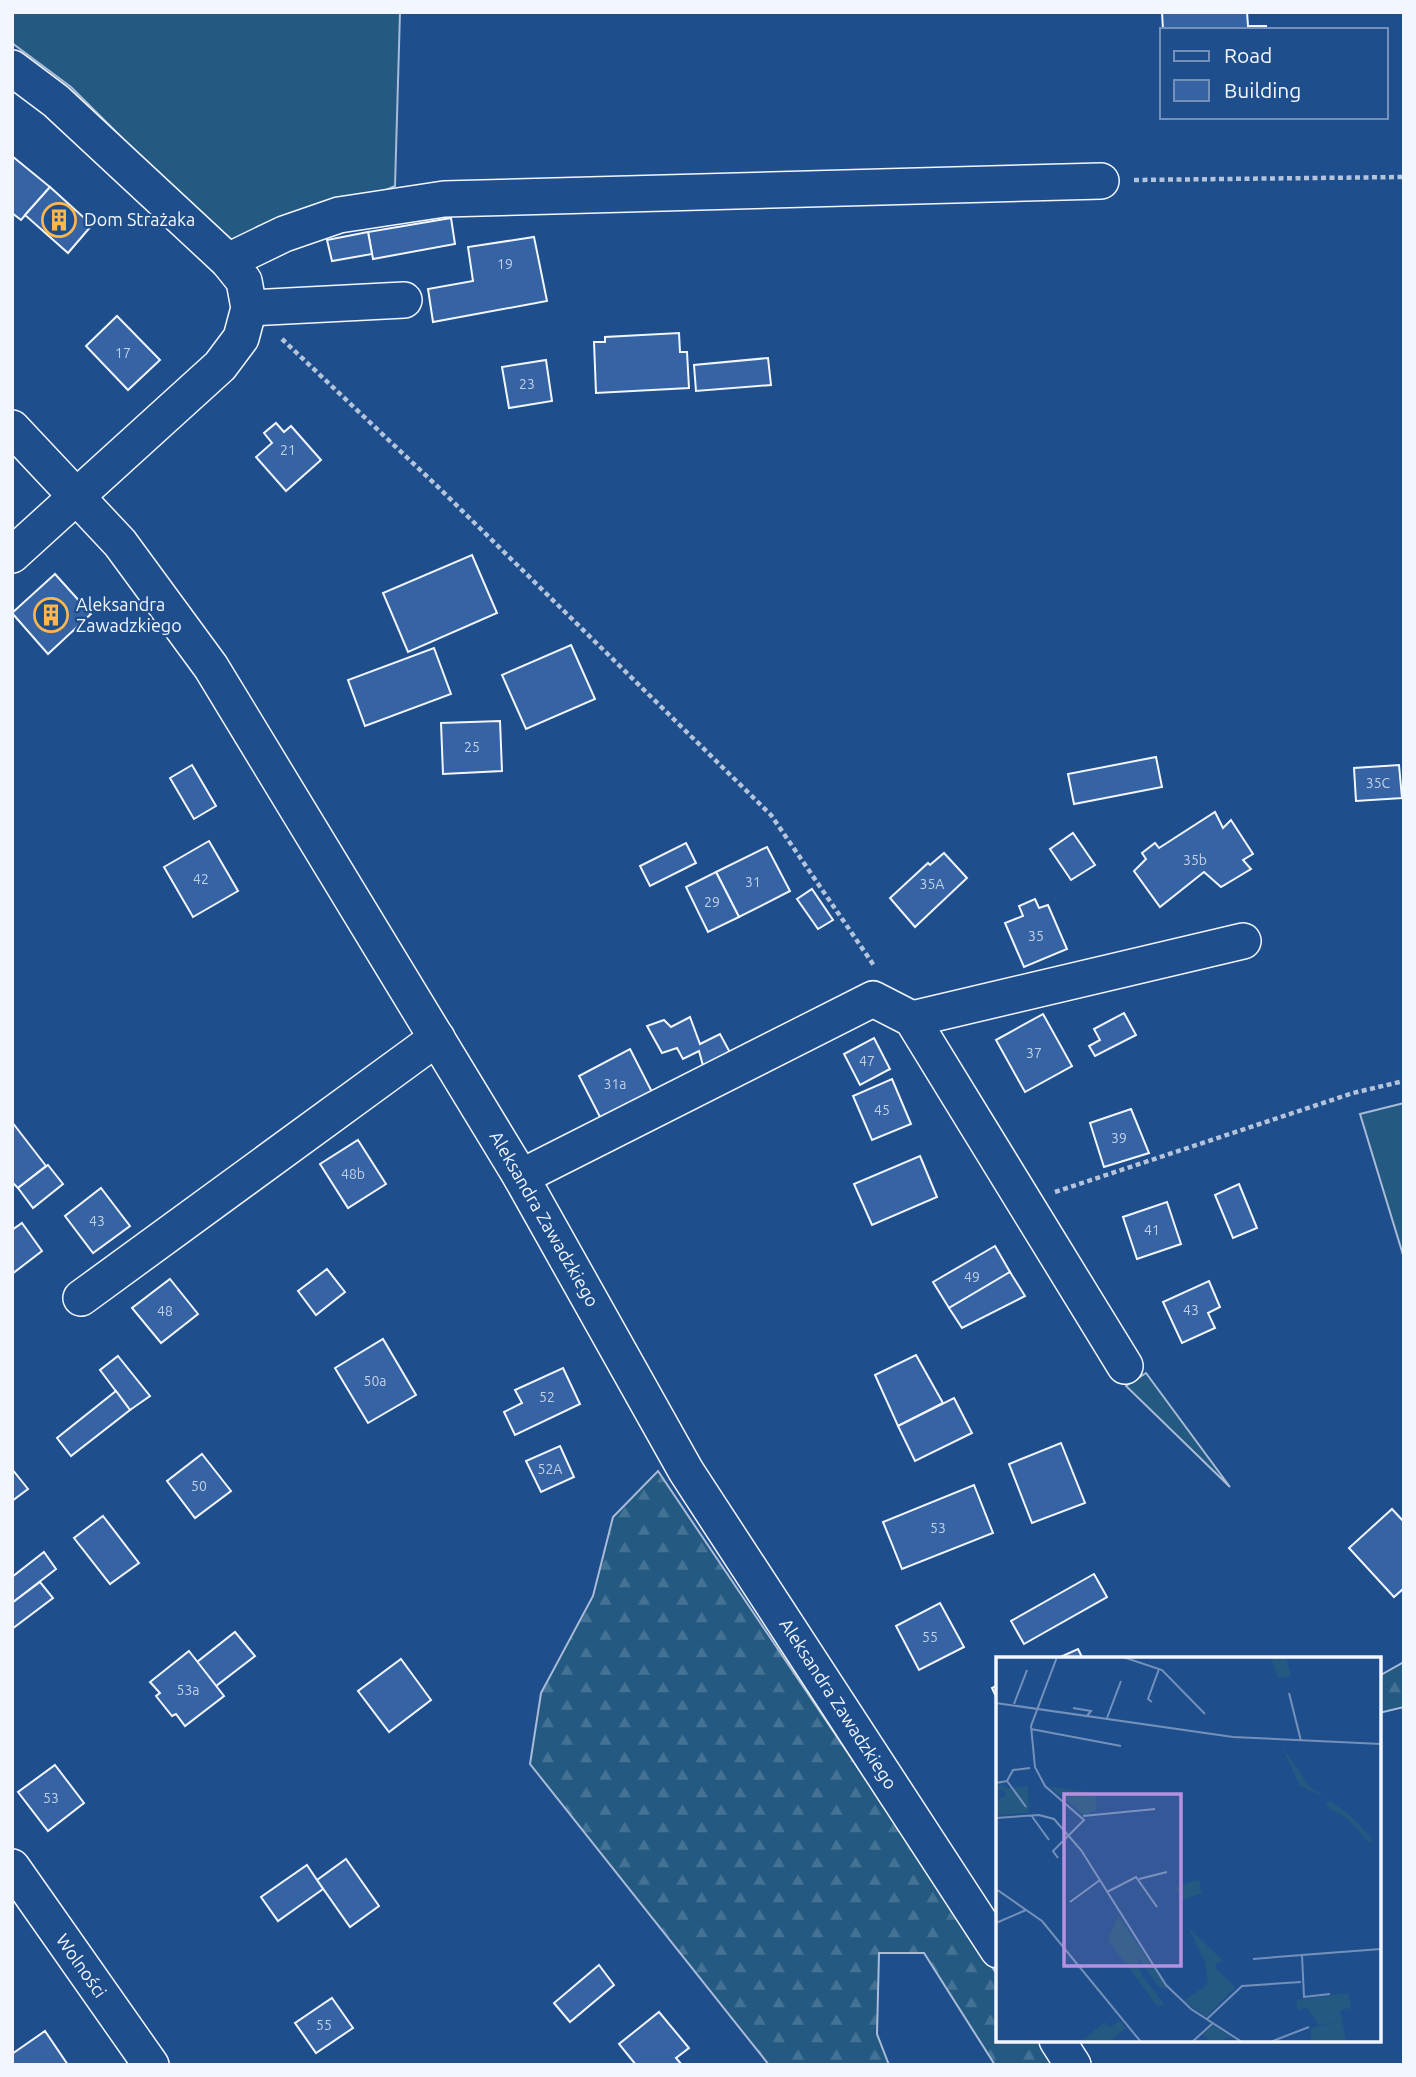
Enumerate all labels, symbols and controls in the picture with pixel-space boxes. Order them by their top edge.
legend [1160,28,1388,119]
text: Road [1224,43,1272,67]
text: Building [1224,78,1301,102]
building icon: Dom Strażaka [40,201,78,239]
place label: Dom Strażaka [84,209,195,229]
house number: 19 [497,256,513,272]
house number: 17 [115,345,131,361]
house number: 23 [519,376,535,392]
house number: 21 [280,442,296,458]
place label: Aleksandra Zawadzkiego [76,594,182,635]
building icon: Aleksandra Zawadzkiego [32,596,70,634]
house number: 25 [464,739,480,755]
house number: 35C [1366,775,1391,791]
house number: 35b [1183,852,1207,868]
house number: 42 [193,871,209,887]
house number: 31 [745,874,761,890]
house number: 35A [920,876,944,892]
house number: 29 [704,894,720,910]
house number: 35 [1028,928,1044,944]
house number: 37 [1026,1045,1042,1061]
house number: 47 [859,1053,875,1069]
house number: 31a [604,1076,627,1092]
house number: 45 [874,1102,890,1118]
street label: Aleksandra Zawadzkiego [486,1127,603,1310]
house number: 39 [1111,1130,1127,1146]
house number: 48b [341,1166,365,1182]
house number: 43 [89,1213,105,1229]
house number: 41 [1144,1222,1160,1238]
house number: 49 [964,1269,980,1285]
house number: 43 [1183,1302,1199,1318]
house number: 48 [157,1303,173,1319]
house number: 50a [364,1373,387,1389]
house number: 52 [539,1389,555,1405]
house number: 52A [538,1461,562,1477]
house number: 50 [191,1478,207,1494]
house number: 53 [930,1520,946,1536]
street label: Aleksandra Zawadzkiego [776,1614,901,1792]
house number: 55 [922,1629,938,1645]
inset map [996,1657,1381,2042]
house number: 53a [177,1682,200,1698]
house number: 53 [43,1790,59,1806]
street label: Wolności [53,1930,111,2001]
house number: 55 [316,2017,332,2033]

